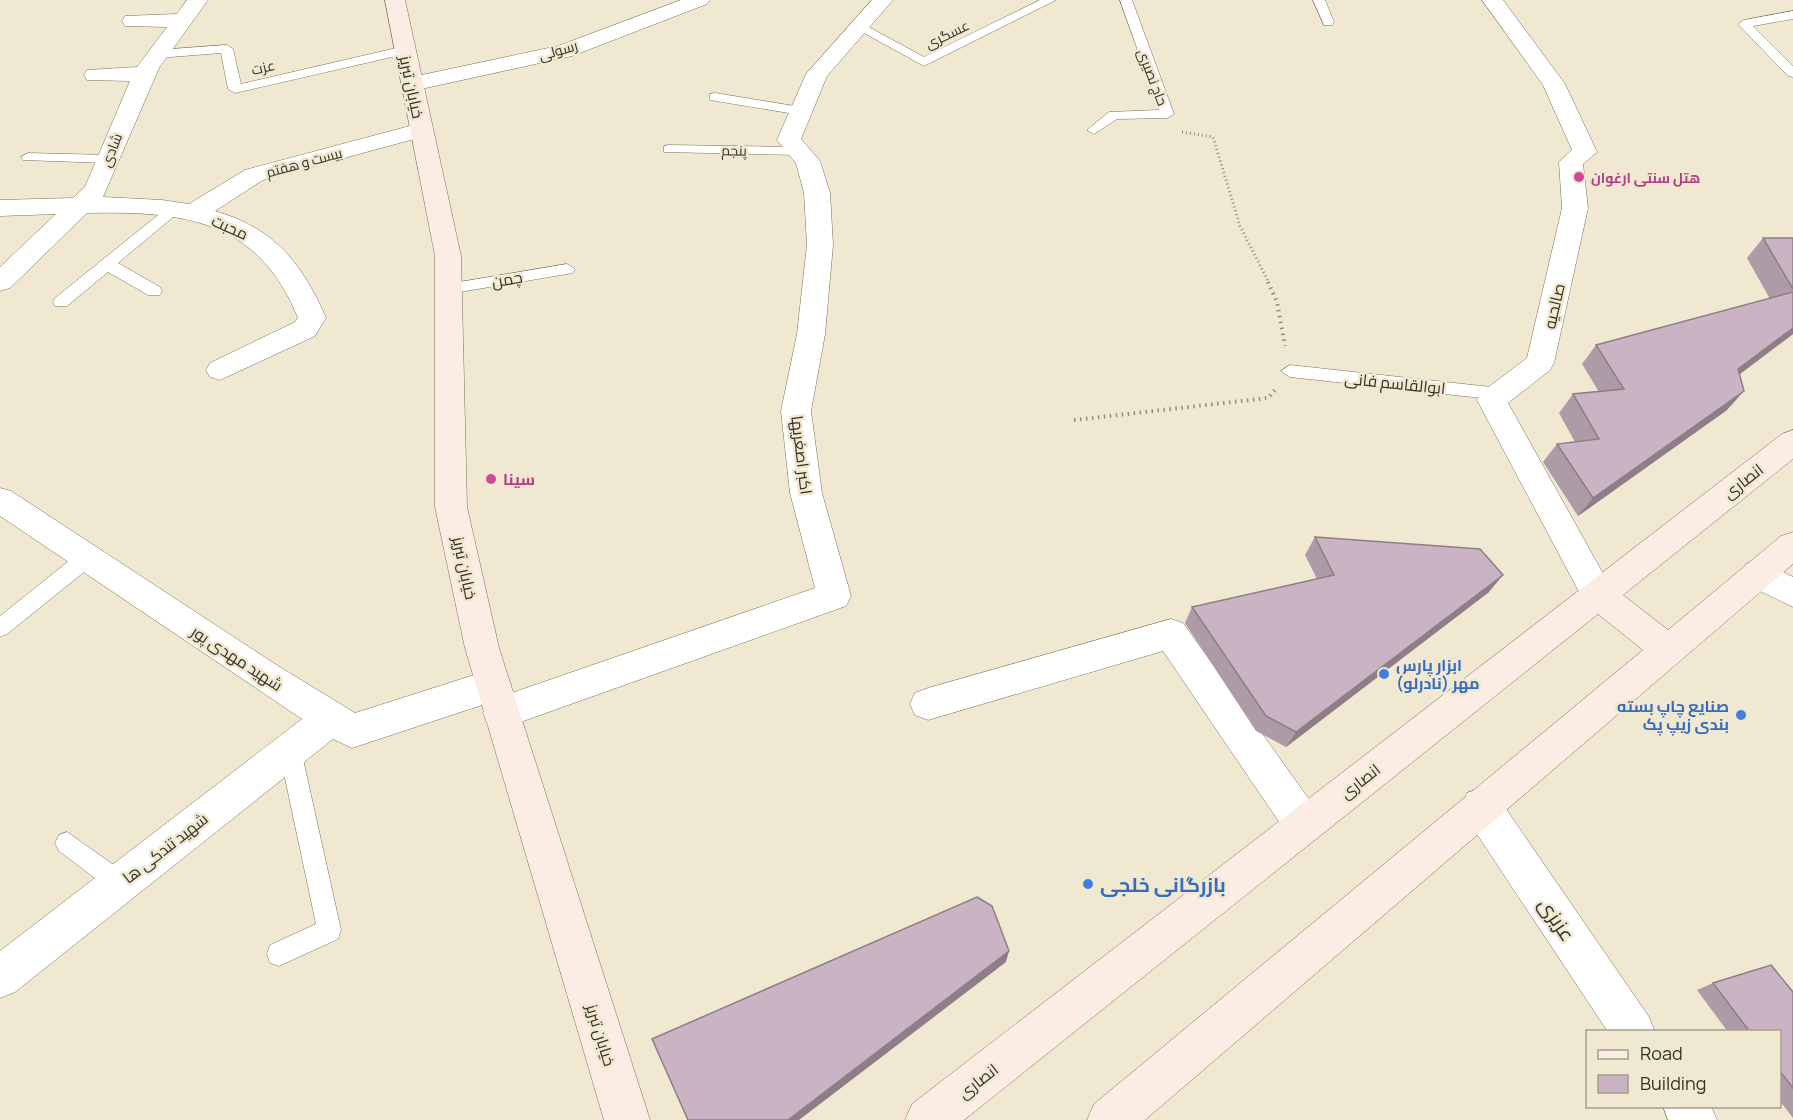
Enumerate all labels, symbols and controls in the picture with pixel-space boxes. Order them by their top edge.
street label: عسگری [922,15,972,53]
street label: رسولی [536,35,580,65]
street label: حاج نصیری [1133,46,1173,108]
street label: خیابان تبریز [394,52,429,121]
street label: عزت [249,55,277,79]
street label: شادی [96,130,126,170]
street label: پنجم [721,140,747,161]
street label: بیست و هفتم [264,143,344,182]
place label: هتل سنتی ارغوان [1591,168,1700,187]
marker: هتل سنتی ارغوان [1572,170,1586,184]
street label: محبت [208,209,252,245]
street label: چمن [490,265,524,293]
street label: صالحیه [1538,281,1570,331]
street label: ابوالقاسم فانی [1343,367,1447,400]
street label: اکبر اصغریها [786,414,818,496]
street label: انصاری [1718,458,1768,504]
place label: سینا [503,468,535,490]
marker: سینا [484,472,498,486]
street label: خیابان تبریز [447,533,482,602]
street label: شهید مهدی پور [186,620,287,697]
place label: ابزار پارس مهر (نادرلو) [1396,654,1480,694]
marker: ابزار پارس مهر (نادرلو) [1377,667,1391,681]
place label: صنایع چاپ بسته بندی زیپ پک [1617,695,1729,736]
marker: صنایع چاپ بسته بندی زیپ پک [1734,708,1748,722]
street label: انصاری [1335,758,1385,804]
street label: شهید تندکی ها [118,808,212,888]
place label: بازرگانی خلجی [1100,871,1226,898]
marker: بازرگانی خلجی [1081,877,1095,891]
street label: عزیزی [1533,892,1581,946]
street label: خیابان تبریز [581,1000,621,1069]
legend [1586,1030,1781,1108]
text: Road [1640,1041,1683,1065]
street label: انصاری [953,1058,1003,1104]
text: Building [1640,1071,1706,1095]

